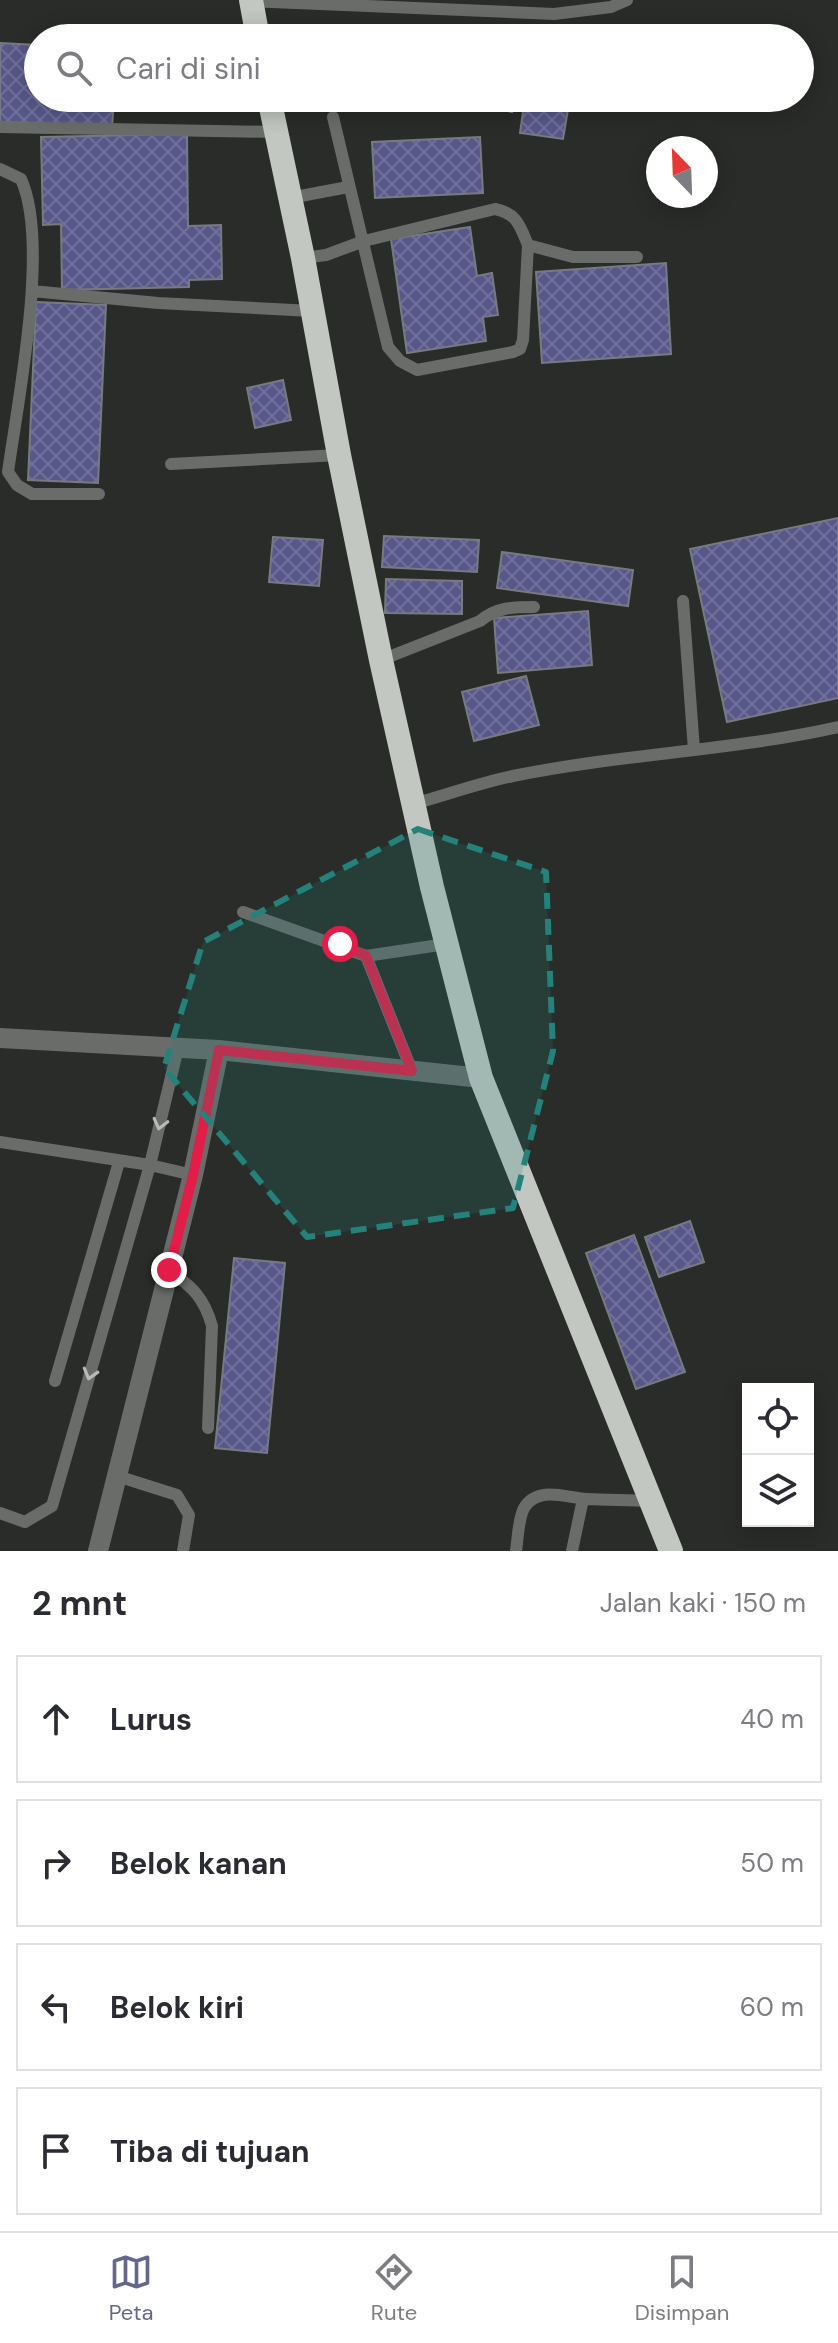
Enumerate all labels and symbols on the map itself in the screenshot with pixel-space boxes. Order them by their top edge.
north arrow [646,136,718,208]
route start [322,926,358,962]
one-way arrow [152,1116,169,1130]
route end [151,1252,187,1288]
one-way arrow [83,1366,99,1380]

